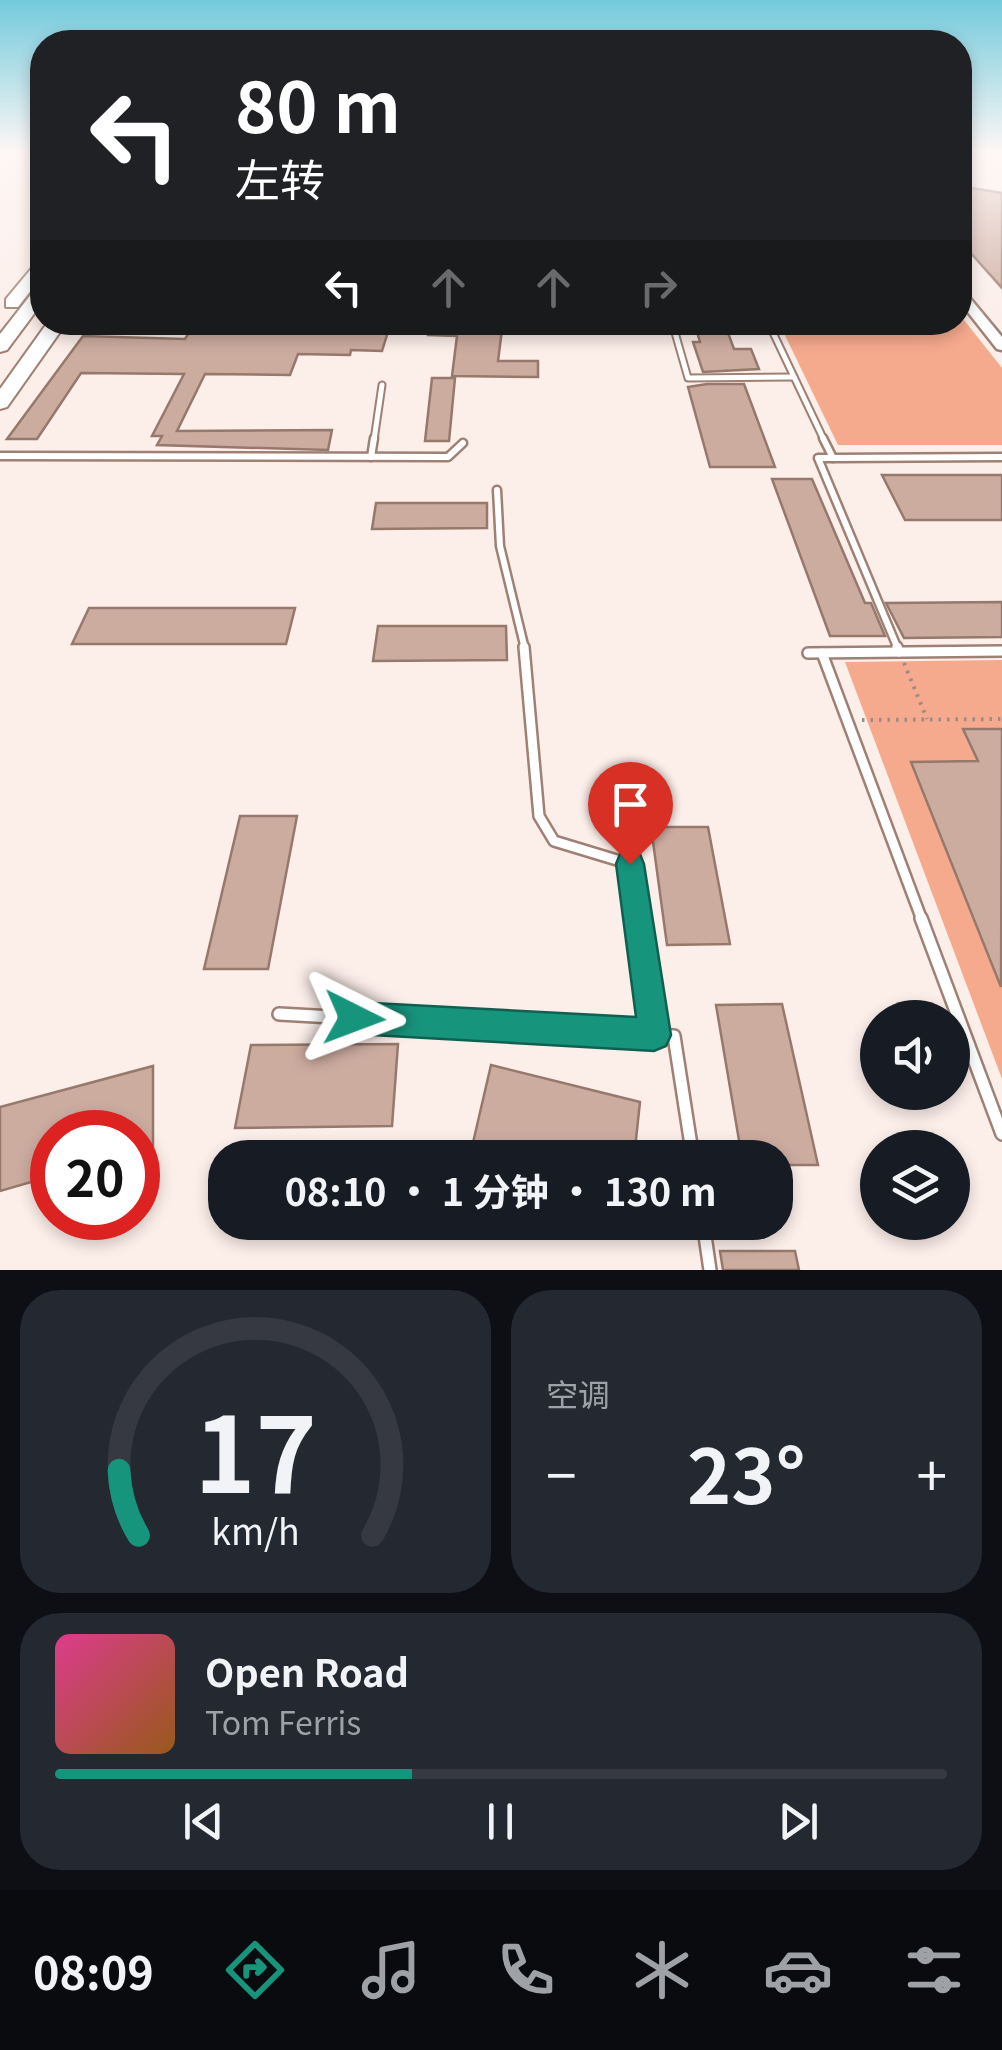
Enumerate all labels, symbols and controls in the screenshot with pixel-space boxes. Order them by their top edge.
text: 80 m [235,52,401,153]
icon: left [70,70,200,200]
text: 左转 [235,145,325,210]
icon: left [316,260,371,315]
icon: ahead [421,260,476,315]
icon: ahead [526,260,581,315]
icon: right [631,260,686,315]
pin [588,762,673,865]
icon: arrive [603,777,658,832]
position arrow [302,966,406,1070]
map controls [860,1000,970,1240]
button: sound [860,1000,970,1110]
speed limit sign: 20 [30,1110,160,1240]
button: layers [860,1130,970,1240]
text: 08:10 · 1 分钟 · 130 m [284,1162,717,1217]
text: 空调 [546,1370,610,1416]
text: 17 [194,1372,317,1523]
text: 23° [687,1417,806,1526]
text: − [546,1432,577,1512]
text: + [916,1432,947,1512]
text: km/h [211,1504,300,1555]
text: Open Road [205,1643,409,1698]
text: Tom Ferris [205,1698,361,1744]
icon: previous [176,1794,231,1849]
icon: pause [473,1794,528,1849]
icon: next [771,1794,826,1849]
icon: directions [220,1935,290,2005]
icon: music [356,1935,426,2005]
icon: phone [491,1935,561,2005]
icon: climate [627,1935,697,2005]
icon: car [763,1935,833,2005]
icon: filters [899,1935,969,2005]
text: 08:09 [33,1938,154,2003]

